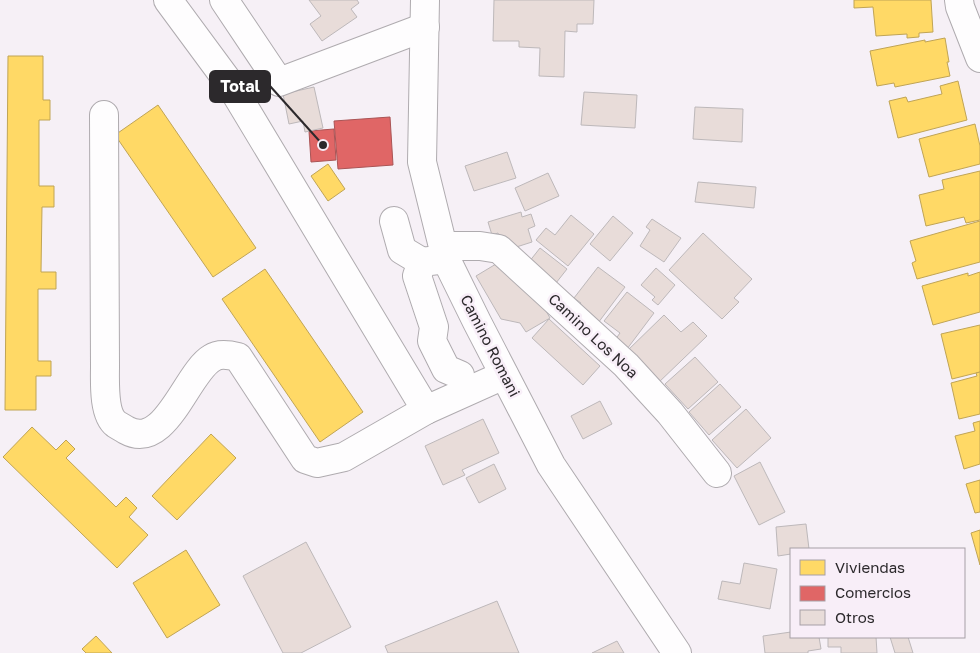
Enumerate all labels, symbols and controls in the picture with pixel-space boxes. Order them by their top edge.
callout: Total [210,71,270,102]
text: Total [220,76,260,96]
street label: Camino Los Noa [545,289,642,381]
street label: Camino Romani [457,292,524,400]
legend [790,548,965,638]
text: Viviendas [835,558,905,576]
text: Comercios [835,583,911,601]
text: Otros [835,608,875,626]

